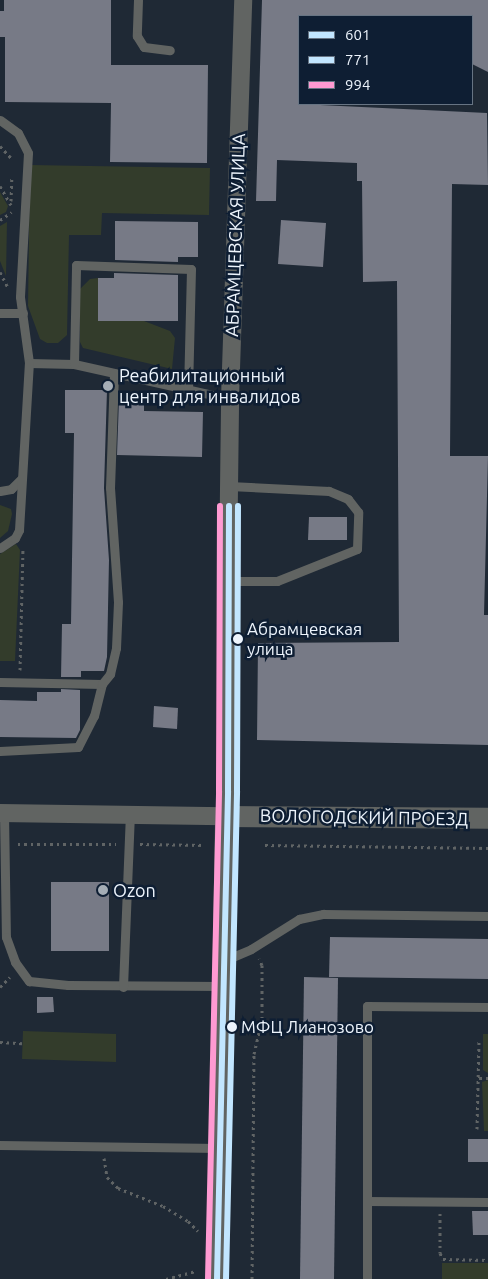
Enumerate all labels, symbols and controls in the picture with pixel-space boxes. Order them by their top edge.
legend [298,15,473,105]
text: 601 [345,26,370,43]
text: 771 [345,51,370,68]
text: 994 [345,76,370,93]
street label: АБРАМЦЕВСКАЯ УЛИЦА [221,133,249,337]
place label: Реабилитационный центр для инвалидов [119,365,300,408]
marker: Реабилитационный центр для инвалидов [101,379,115,393]
place label: Абрамцевская улица [247,619,362,659]
marker: Абрамцевская улица [233,634,243,644]
street label: ВОЛОГОДСКИЙ ПРОЕЗД [260,804,468,830]
place label: Ozon [113,879,156,901]
marker: Ozon [97,884,109,896]
place label: МФЦ Лианозово [241,1017,374,1037]
marker: МФЦ Лианозово [227,1022,237,1032]

